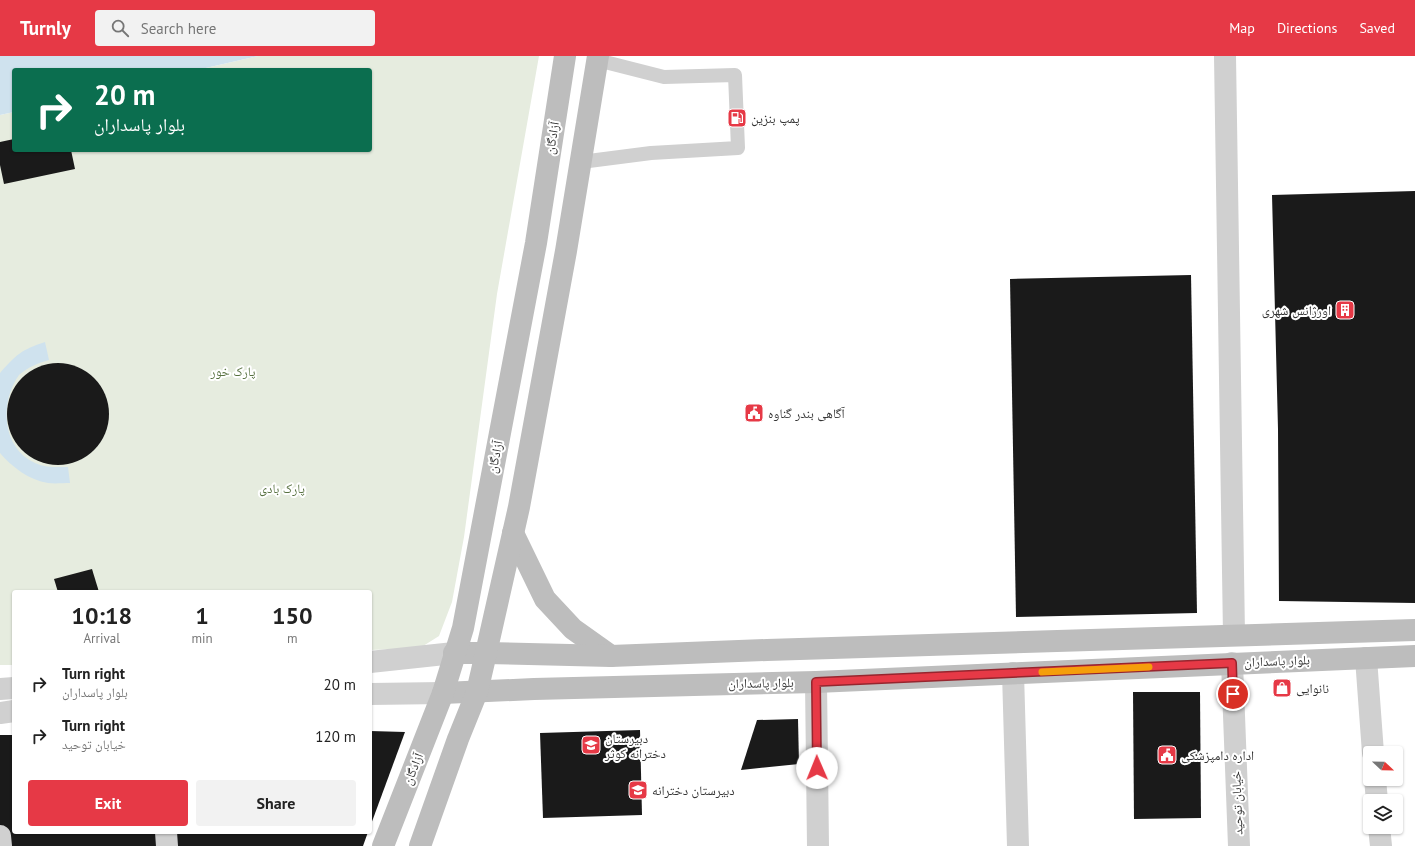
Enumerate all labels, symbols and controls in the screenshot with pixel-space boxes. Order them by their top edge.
search box [95,10,375,46]
text: Turnly [20,16,71,40]
icon: search [109,17,131,39]
text: Search here [141,19,216,38]
text: Map [1229,19,1255,37]
text: Directions [1277,19,1337,37]
text: Saved [1359,19,1395,37]
text: 20 m [94,76,155,113]
icon: right [28,84,80,136]
fuel station icon: پمپ بنزین [726,107,748,129]
place label: پمپ بنزین [751,110,800,127]
text: بلوار پاسداران [94,113,185,136]
street label: آزادگان [541,120,563,156]
building icon: اورژانس شهری [1334,299,1356,321]
place label: اورژانس شهری [1262,302,1331,319]
park label: پارک خور [210,363,256,380]
public building icon: آگاهی بندر گناوه [743,402,765,424]
place label: آگاهی بندر گناوه [768,405,845,422]
street label: آزادگان [484,439,507,475]
park label: پارک بادی [259,480,305,497]
text: 10:18 [71,600,132,631]
text: 1 [195,600,209,631]
text: 150 [272,600,313,631]
text: Arrival [84,630,120,647]
text: min [191,630,213,647]
text: m [287,630,298,647]
street label: بلوار پاسداران [1244,651,1310,671]
text: Turn right [62,664,125,683]
icon: right [28,673,50,695]
street label: بلوار پاسداران [728,674,794,692]
text: 20 m [323,675,356,694]
pin [1216,677,1250,711]
shop icon: نانوایی [1271,677,1293,699]
place label: نانوایی [1296,680,1329,697]
icon: arrive [1222,683,1244,705]
text: بلوار پاسداران [62,684,128,701]
text: Turn right [62,716,125,735]
icon: right [28,725,50,747]
text: 120 m [315,727,356,746]
place label: دبیرستان دخترانه کوثر [604,730,666,762]
school or university icon: دبیرستان دخترانه کوثر [580,734,602,756]
text: خیابان توحید [62,736,126,753]
public building icon: اداره دامپزشکی [1156,744,1178,766]
north arrow [1363,746,1403,786]
map controls [1363,746,1403,834]
position arrow [796,747,838,789]
place label: اداره دامپزشکی [1181,747,1254,764]
street label: آزادگان [399,750,427,787]
street label: خیابان توحید [1227,771,1247,835]
school or university icon: دبیرستان دخترانه [627,779,649,801]
button: Exit [28,780,188,826]
button: Share [196,780,356,826]
place label: دبیرستان دخترانه [652,782,735,799]
button: layers [1363,794,1403,834]

